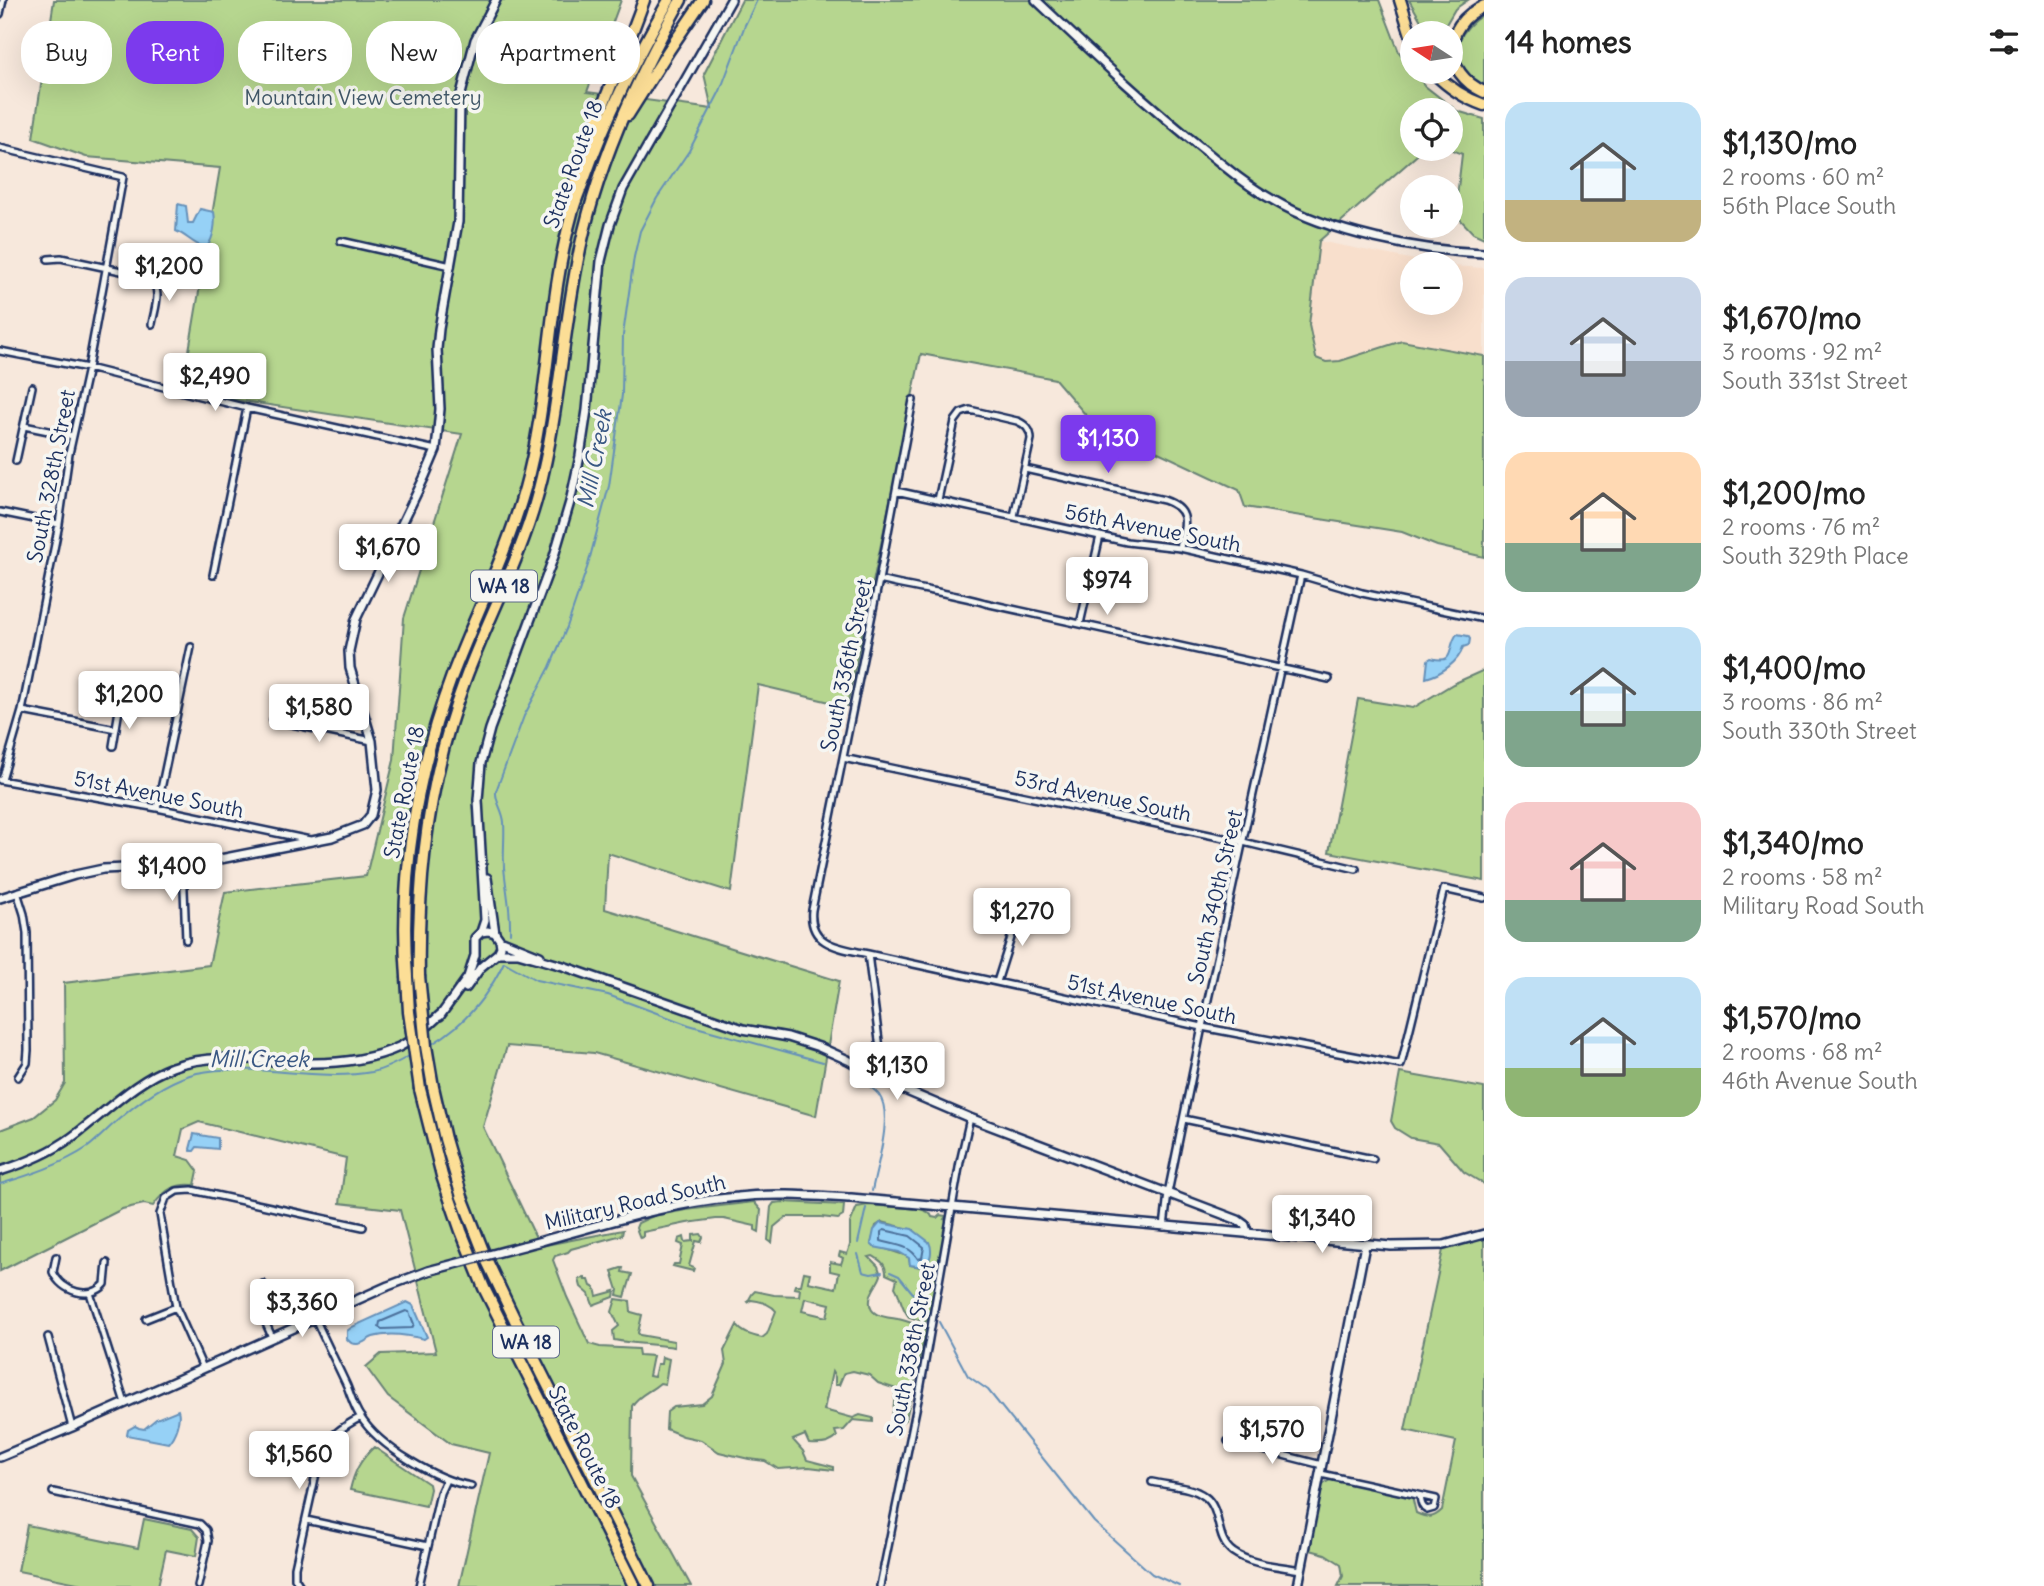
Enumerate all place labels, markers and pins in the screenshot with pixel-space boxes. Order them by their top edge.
pin: $1,200 [112,244,226,303]
pin: $2,490 [158,354,272,413]
pin: $1,130 [1051,416,1165,475]
pin: $1,670 [331,524,445,584]
pin: $974 [1066,558,1148,617]
pin: $1,200 [72,672,186,731]
pin: $1,580 [262,684,376,744]
pin: $1,400 [115,844,229,903]
pin: $1,270 [965,888,1079,948]
pin: $1,130 [840,1042,954,1102]
pin: $1,340 [1265,1196,1379,1255]
pin: $3,360 [245,1280,359,1339]
pin: $1,570 [1215,1406,1329,1466]
pin: $1,560 [242,1432,356,1491]

